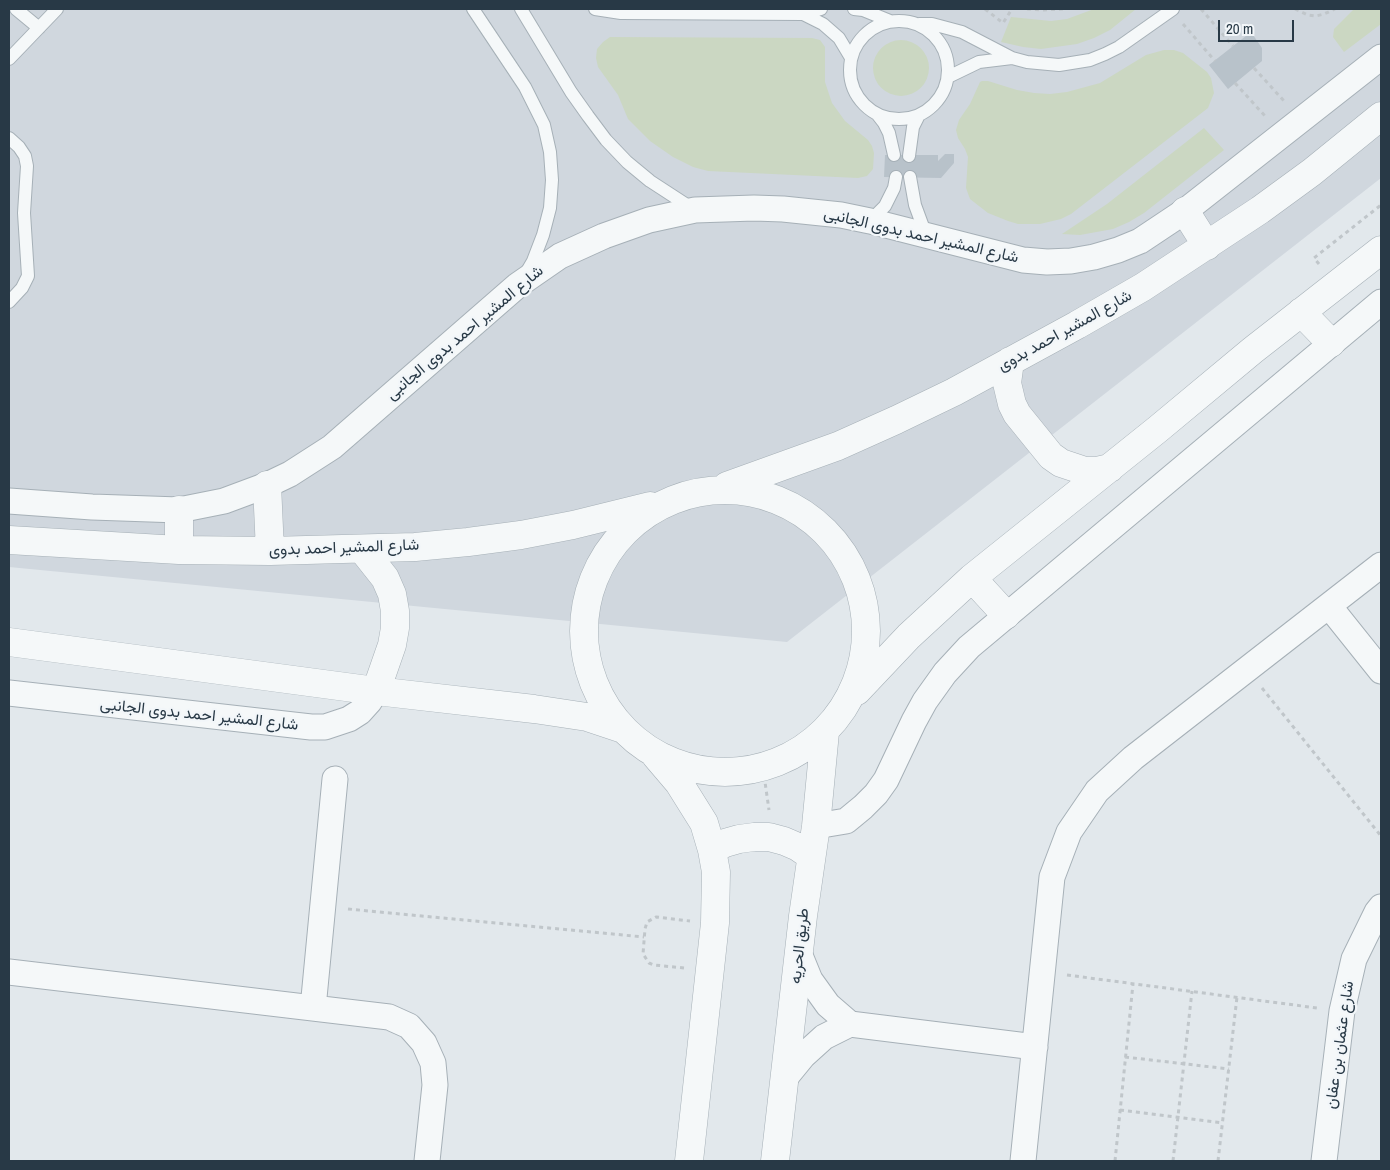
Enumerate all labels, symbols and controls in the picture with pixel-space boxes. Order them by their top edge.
scale bar [1220,10,1296,42]
text: 20 m [1226,18,1253,39]
street label: شارع المشير احمد بدوى الجانبى [822,204,1020,268]
street label: شارع المشير احمد بدوى الجانبى [382,262,548,404]
street label: شارع المشير احمد بدوى [995,286,1135,376]
street label: شارع المشير احمد بدوى [269,536,419,560]
street label: شارع المشير احمد بدوى الجانبى [99,695,299,735]
street label: طريق الحريه [786,907,814,985]
street label: شارع عثمان بن عفان [1322,980,1358,1110]

